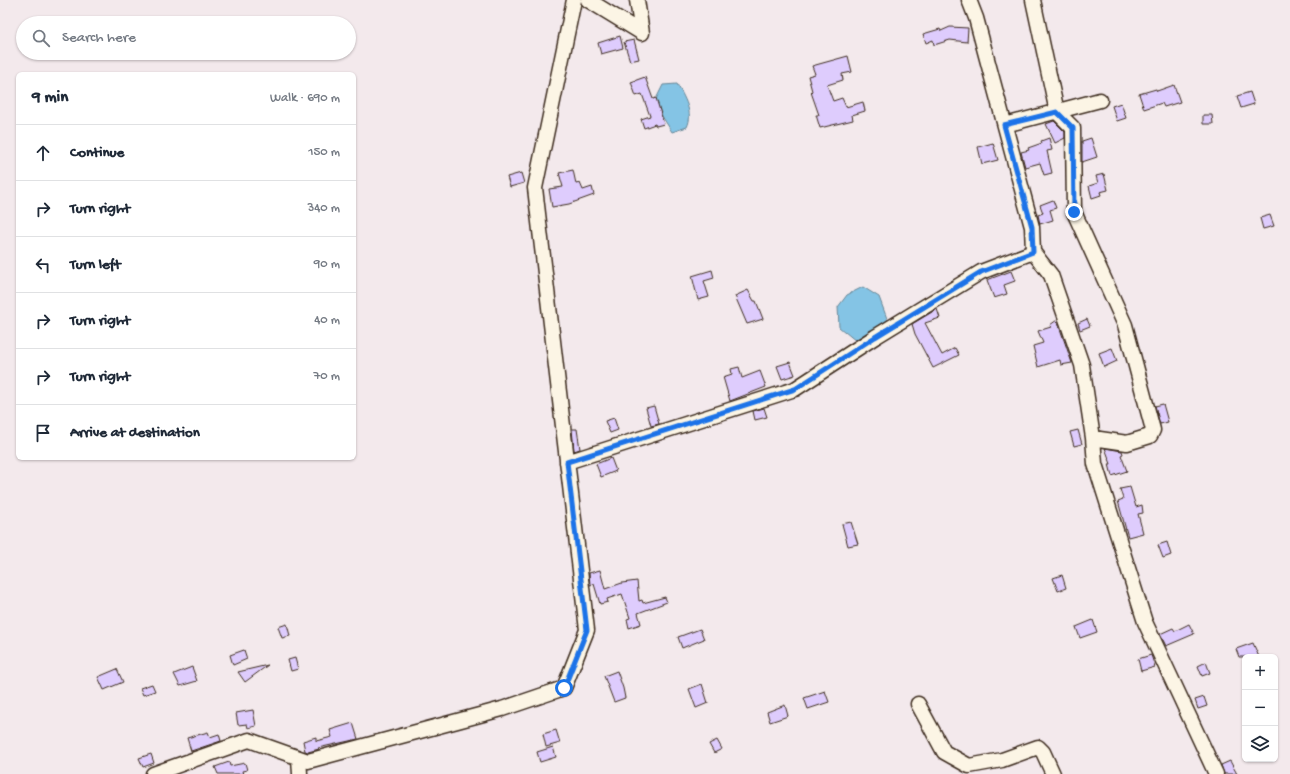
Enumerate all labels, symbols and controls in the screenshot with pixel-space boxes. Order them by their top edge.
search box [16,16,356,60]
icon: search [30,27,52,49]
text: Search here [62,29,136,47]
text: 9 min [32,88,68,108]
text: Walk · 690 m [270,91,340,106]
icon: ahead [32,142,54,164]
text: Continue [70,144,124,162]
text: 150 m [308,145,340,160]
icon: right [32,198,54,220]
text: Turn right [70,200,130,218]
text: 340 m [307,201,340,216]
route end [1065,203,1083,221]
icon: left [32,254,54,276]
text: Turn left [70,256,121,274]
text: 90 m [314,257,340,272]
icon: right [32,310,54,332]
text: Turn right [70,312,130,330]
text: 40 m [314,313,340,328]
icon: right [32,366,54,388]
text: Turn right [70,368,130,386]
text: 70 m [314,369,340,384]
icon: arrive [32,422,54,444]
text: Arrive at destination [70,424,200,442]
map controls [1242,654,1278,762]
button: + [1242,654,1278,690]
route start [555,679,573,697]
button: − [1242,690,1278,726]
button: layers [1242,726,1278,762]

